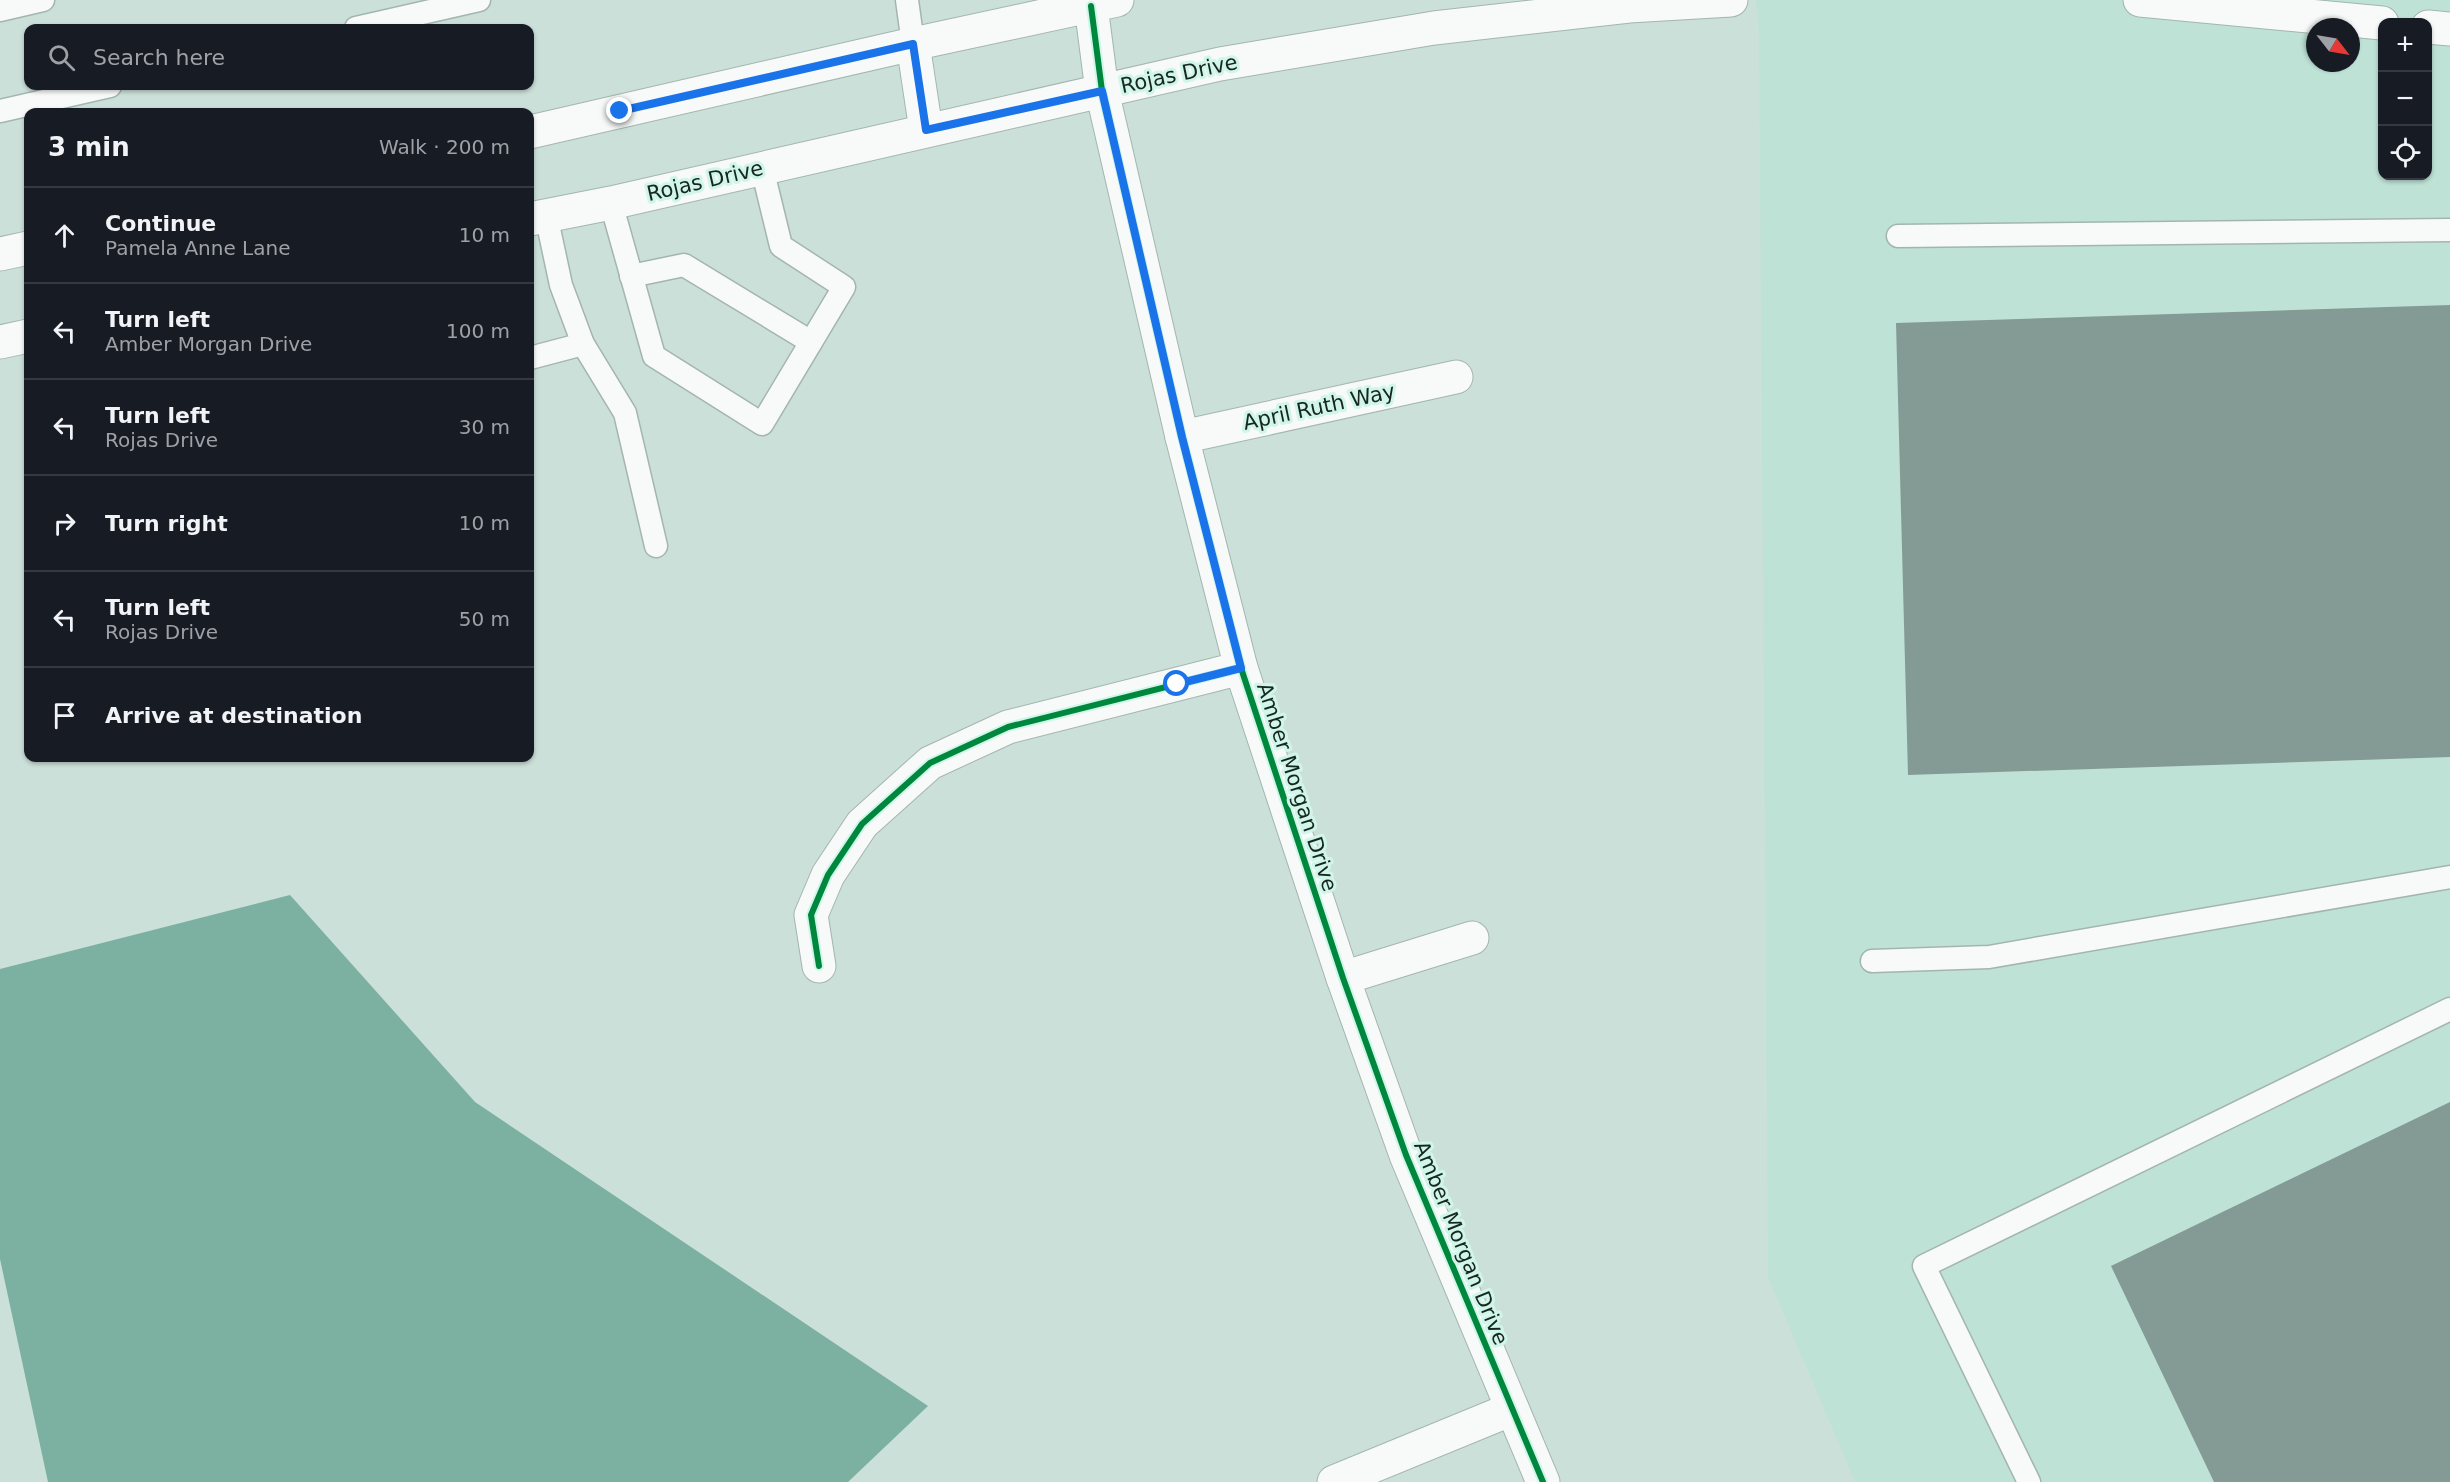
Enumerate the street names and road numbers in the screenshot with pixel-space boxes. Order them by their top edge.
street label: Rojas Drive [1118,50,1240,98]
street label: Rojas Drive [644,156,766,206]
street label: April Ruth Way [1241,379,1397,435]
street label: Amber Morgan Drive [1252,680,1342,894]
street label: Amber Morgan Drive [1409,1138,1513,1348]

